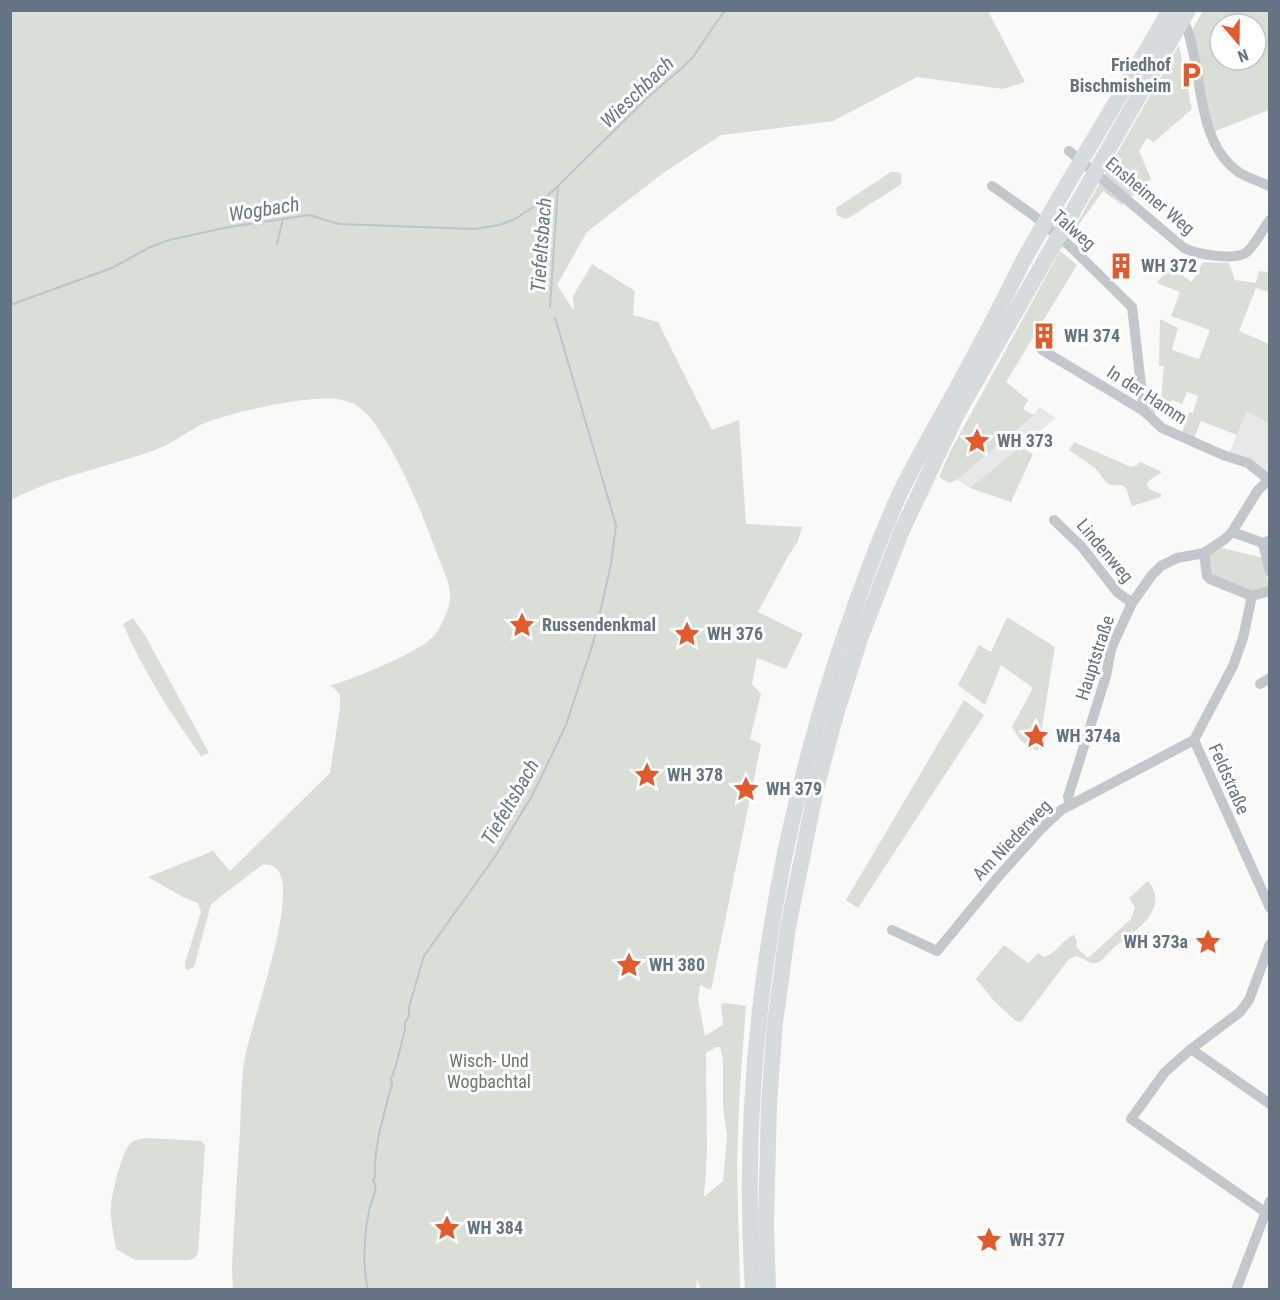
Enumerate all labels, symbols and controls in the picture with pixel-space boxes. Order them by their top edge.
north arrow [1208,12,1268,72]
text: N [1235,45,1251,66]
water label: Wieschbach [595,51,679,133]
place label: Friedhof Bischmisheim [1070,54,1171,96]
parking icon: Friedhof Bischmisheim [1176,60,1206,90]
street label: Ensheimer Weg [1102,152,1199,239]
water label: Wogbach [227,192,301,226]
water label: Tiefeltsbach [526,197,556,293]
street label: Talweg [1049,205,1100,254]
building icon: WH 372 [1106,251,1136,281]
place label: WH 372 [1141,255,1197,276]
building icon: WH 374 [1029,321,1059,351]
place label: WH 374 [1064,325,1120,346]
street label: In der Hamm [1103,361,1191,428]
place icon: WH 373 [962,426,992,456]
place label: WH 373 [997,430,1053,451]
street label: Lindenweg [1073,515,1138,587]
place icon: Russendenkmal [507,610,537,640]
street label: Hauptstraße [1071,613,1118,703]
place label: Russendenkmal [542,614,656,635]
place icon: WH 376 [672,619,702,649]
place label: WH 376 [707,623,763,644]
place icon: WH 374a [1021,721,1051,751]
place label: WH 374a [1056,725,1120,746]
street label: Feldstraße [1205,740,1254,817]
water label: Tiefeltsbach [476,755,544,849]
place icon: WH 378 [632,760,662,790]
place label: WH 378 [667,764,723,785]
place icon: WH 379 [731,774,761,804]
place label: WH 379 [766,778,822,799]
street label: Am Niederweg [968,795,1055,884]
place icon: WH 373a [1193,927,1223,957]
place label: WH 373a [1124,931,1188,952]
place icon: WH 380 [614,950,644,980]
place label: WH 380 [649,954,705,975]
park label: Wisch- Und Wogbachtal [447,1050,531,1092]
place icon: WH 384 [432,1213,462,1243]
place label: WH 384 [467,1217,523,1238]
place icon: WH 377 [974,1225,1004,1255]
place label: WH 377 [1009,1229,1065,1250]

